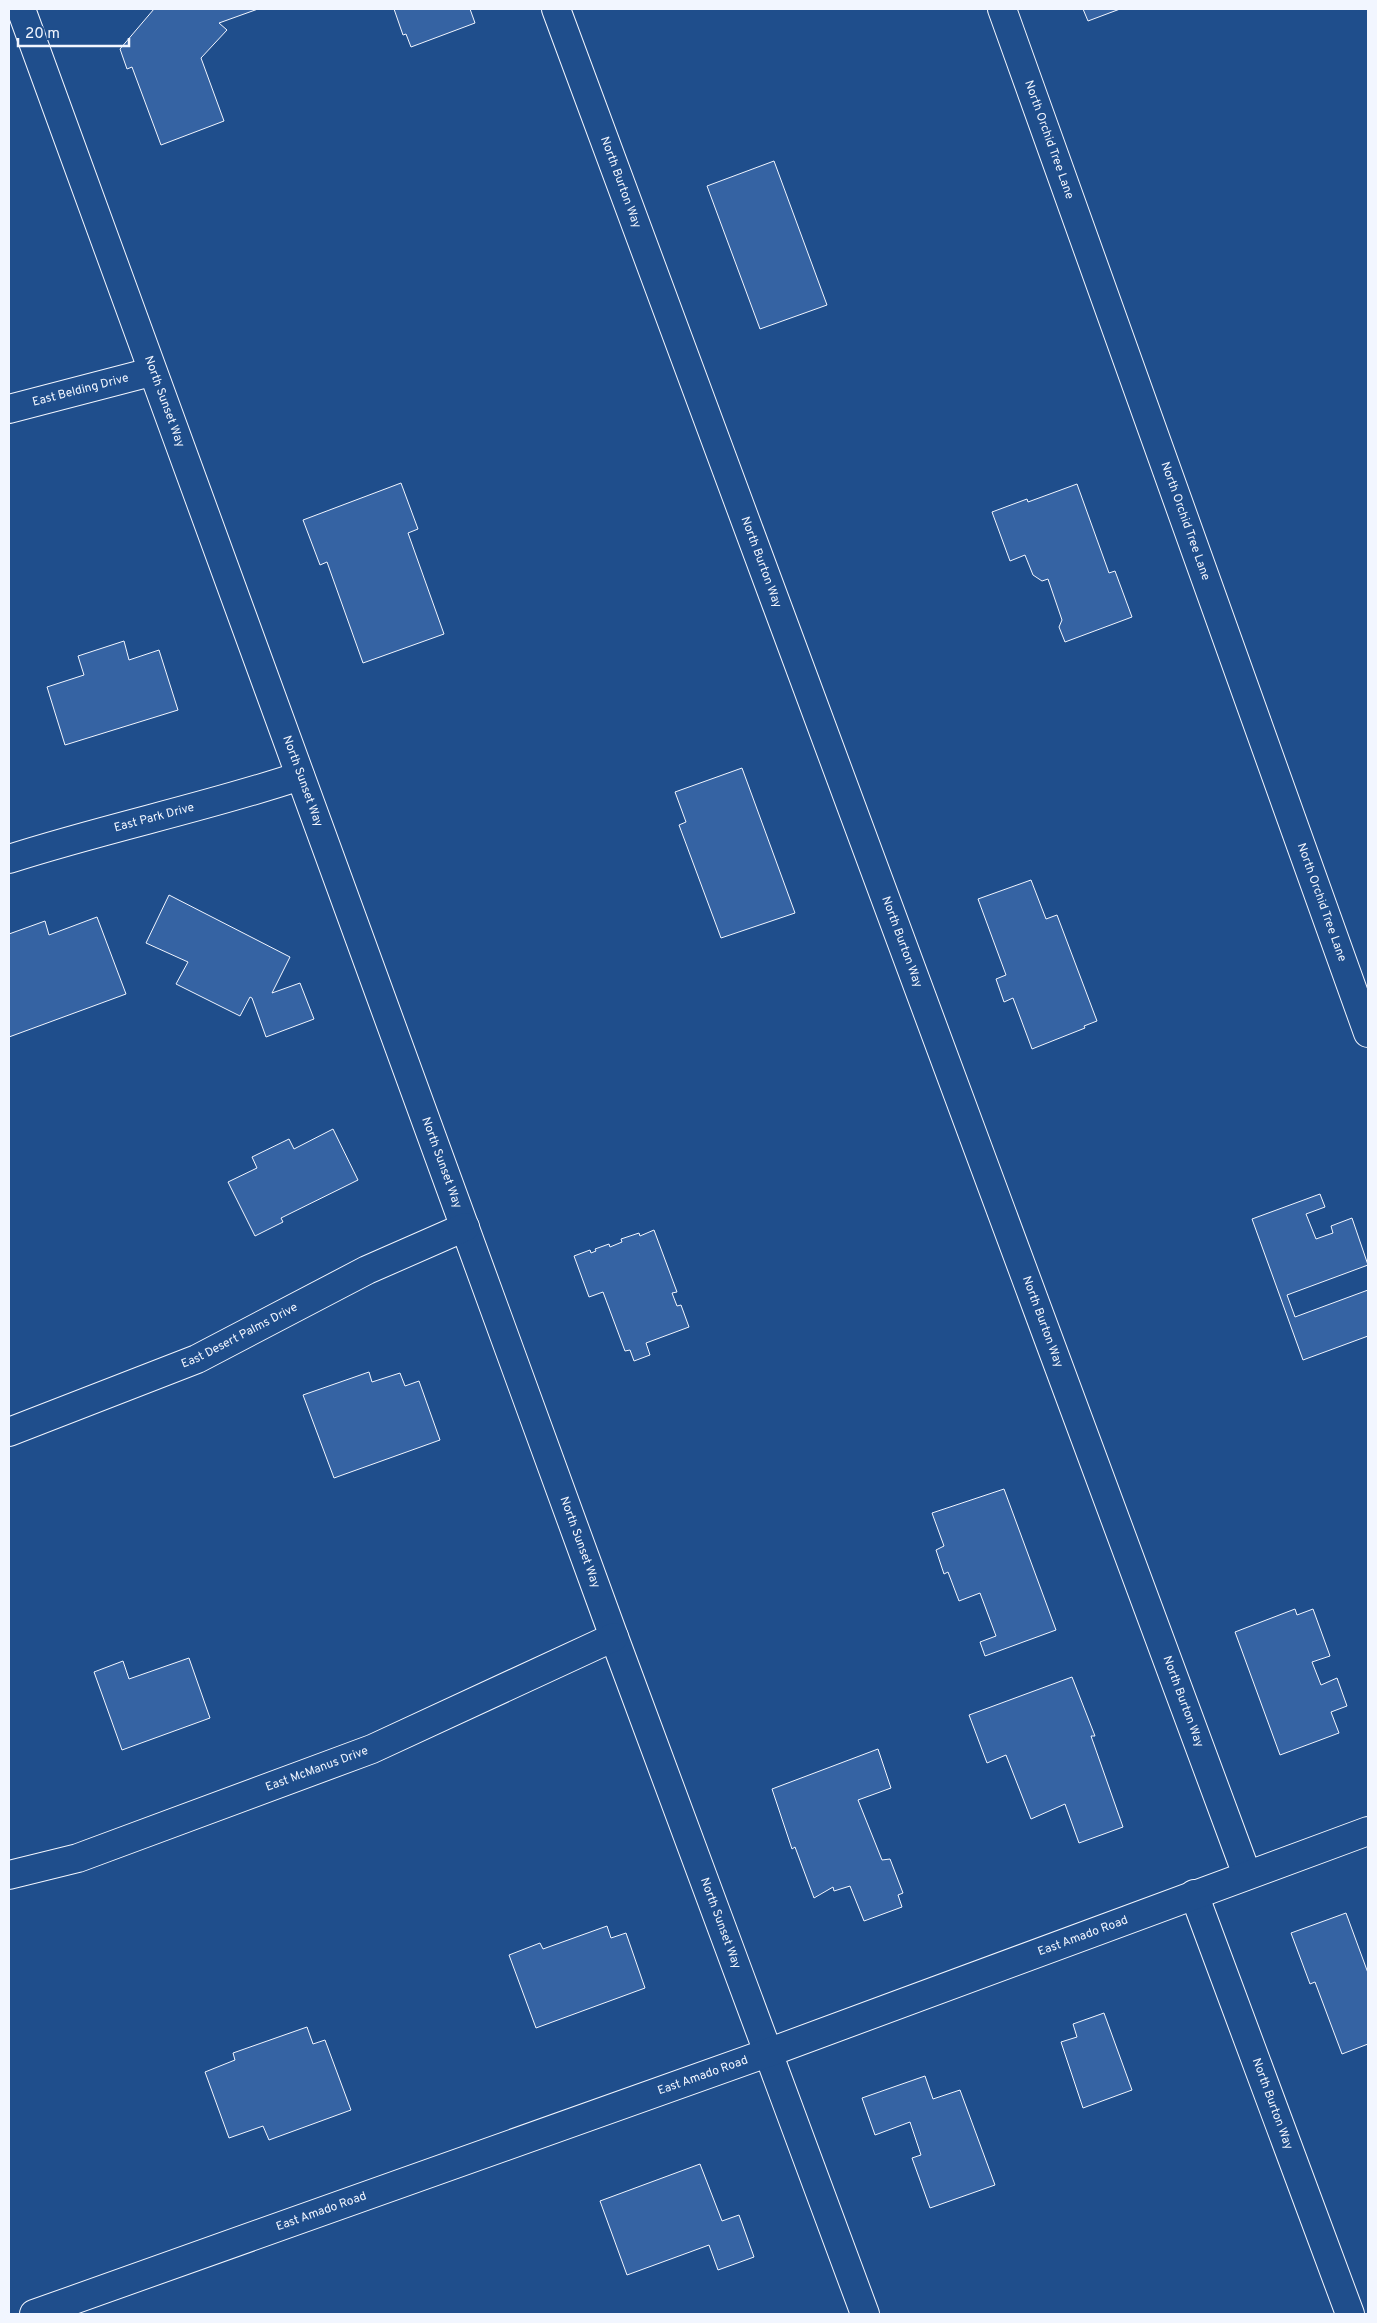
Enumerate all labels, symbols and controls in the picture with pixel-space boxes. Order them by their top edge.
scale bar [18,15,129,47]
text: 20 m [25,25,60,44]
street label: North Orchid Tree Lane [1020,78,1077,201]
street label: North Burton Way [596,135,644,230]
street label: North Sunset Way [140,354,188,450]
street label: East Belding Drive [31,370,130,411]
street label: North Orchid Tree Lane [1157,460,1214,583]
street label: North Burton Way [737,514,785,610]
street label: North Sunset Way [278,733,326,829]
street label: East Park Drive [112,800,196,836]
street label: North Orchid Tree Lane [1293,841,1350,964]
street label: North Burton Way [877,894,926,990]
street label: North Sunset Way [417,1115,465,1211]
street label: North Burton Way [1018,1274,1066,1370]
street label: East Desert Palms Drive [179,1300,301,1372]
street label: North Sunset Way [556,1495,604,1590]
street label: North Burton Way [1159,1654,1207,1750]
street label: East McManus Drive [263,1743,371,1796]
street label: North Sunset Way [696,1875,744,1971]
street label: East Amado Road [1036,1912,1130,1960]
street label: East Amado Road [656,2052,750,2099]
street label: North Burton Way [1248,2056,1296,2152]
street label: East Amado Road [274,2188,369,2235]

